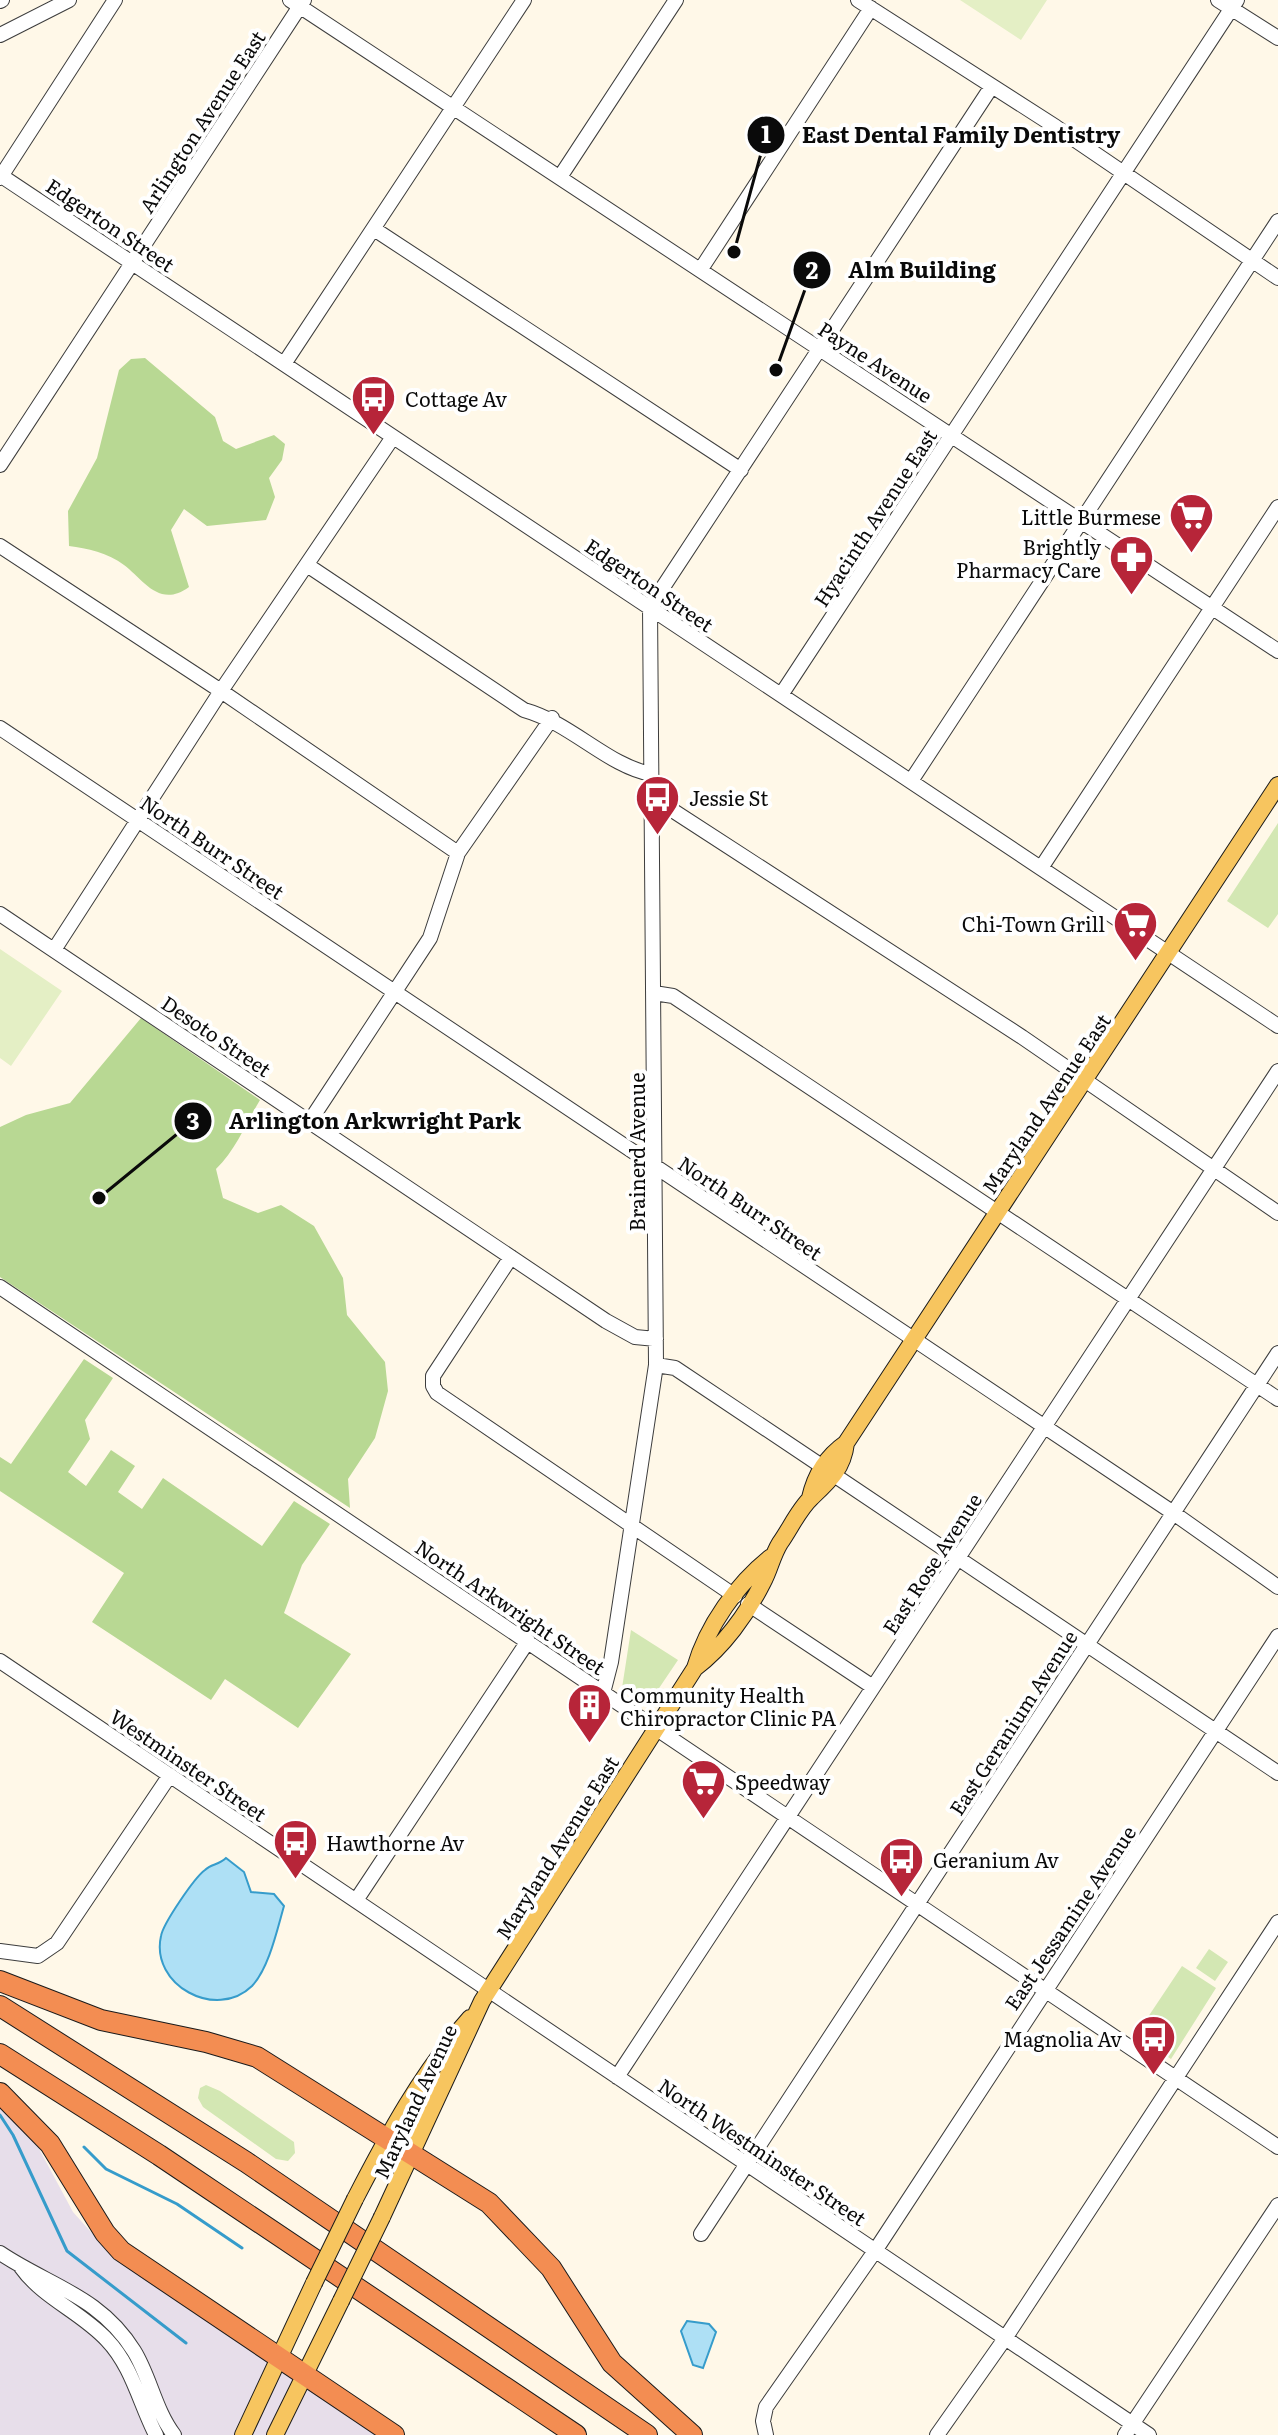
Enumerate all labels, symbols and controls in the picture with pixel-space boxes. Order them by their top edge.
street label: Arlington Avenue East [131,24,271,218]
callout: East Dental Family Dentistry [746,112,1136,158]
text: 1 [761,115,771,150]
text: East Dental Family Dentistry [802,117,1121,150]
street label: Edgerton Street [41,170,181,278]
callout: Alm Building [792,247,1012,293]
text: 2 [806,251,819,286]
text: Alm Building [848,252,997,285]
street label: Payne Avenue [813,313,939,409]
bus stop icon: Cottage Av [350,374,398,437]
place label: Cottage Av [405,383,507,413]
street label: Hyacinth Avenue East [805,422,943,612]
supermarket icon: Little Burmese [1168,492,1216,555]
place label: Little Burmese [1021,501,1161,531]
street label: Edgerton Street [580,530,720,638]
place label: Brightly Pharmacy Care [956,531,1101,584]
pharmacy icon: Brightly Pharmacy Care [1108,533,1156,596]
bus stop icon: Jessie St [634,773,682,836]
place label: Jessie St [689,782,768,812]
street label: North Burr Street [135,787,291,905]
supermarket icon: Chi-Town Grill [1112,899,1160,962]
place label: Chi-Town Grill [962,908,1105,938]
street label: Desoto Street [156,987,278,1083]
street label: Maryland Avenue East [973,1007,1117,1199]
street label: Brainerd Avenue [621,1072,651,1232]
callout: Arlington Arkwright Park [173,1098,537,1144]
text: 3 [186,1102,200,1137]
text: Arlington Arkwright Park [229,1103,521,1136]
street label: North Burr Street [673,1148,829,1266]
street label: East Rose Avenue [874,1486,988,1640]
street label: North Arkwright Street [410,1531,612,1681]
street label: East Geranium Avenue [941,1623,1083,1821]
place label: Community Health Chiropractor Clinic PA [620,1679,837,1732]
building icon: Community Health Chiropractor Clinic PA [565,1681,613,1744]
street label: Westminster Street [105,1700,273,1828]
street label: Maryland Avenue East [487,1749,625,1945]
supermarket icon: Speedway [680,1757,728,1820]
place label: Speedway [735,1766,831,1796]
bus stop icon: Hawthorne Av [271,1818,319,1881]
street label: East Jessamine Avenue [996,1819,1142,2015]
place label: Hawthorne Av [326,1827,465,1857]
bus stop icon: Geranium Av [878,1835,926,1898]
place label: Geranium Av [933,1844,1059,1874]
bus stop icon: Magnolia Av [1129,2014,1177,2077]
street label: Maryland Avenue [365,2019,463,2183]
place label: Magnolia Av [1003,2023,1122,2053]
street label: North Westminster Street [653,2070,873,2232]

